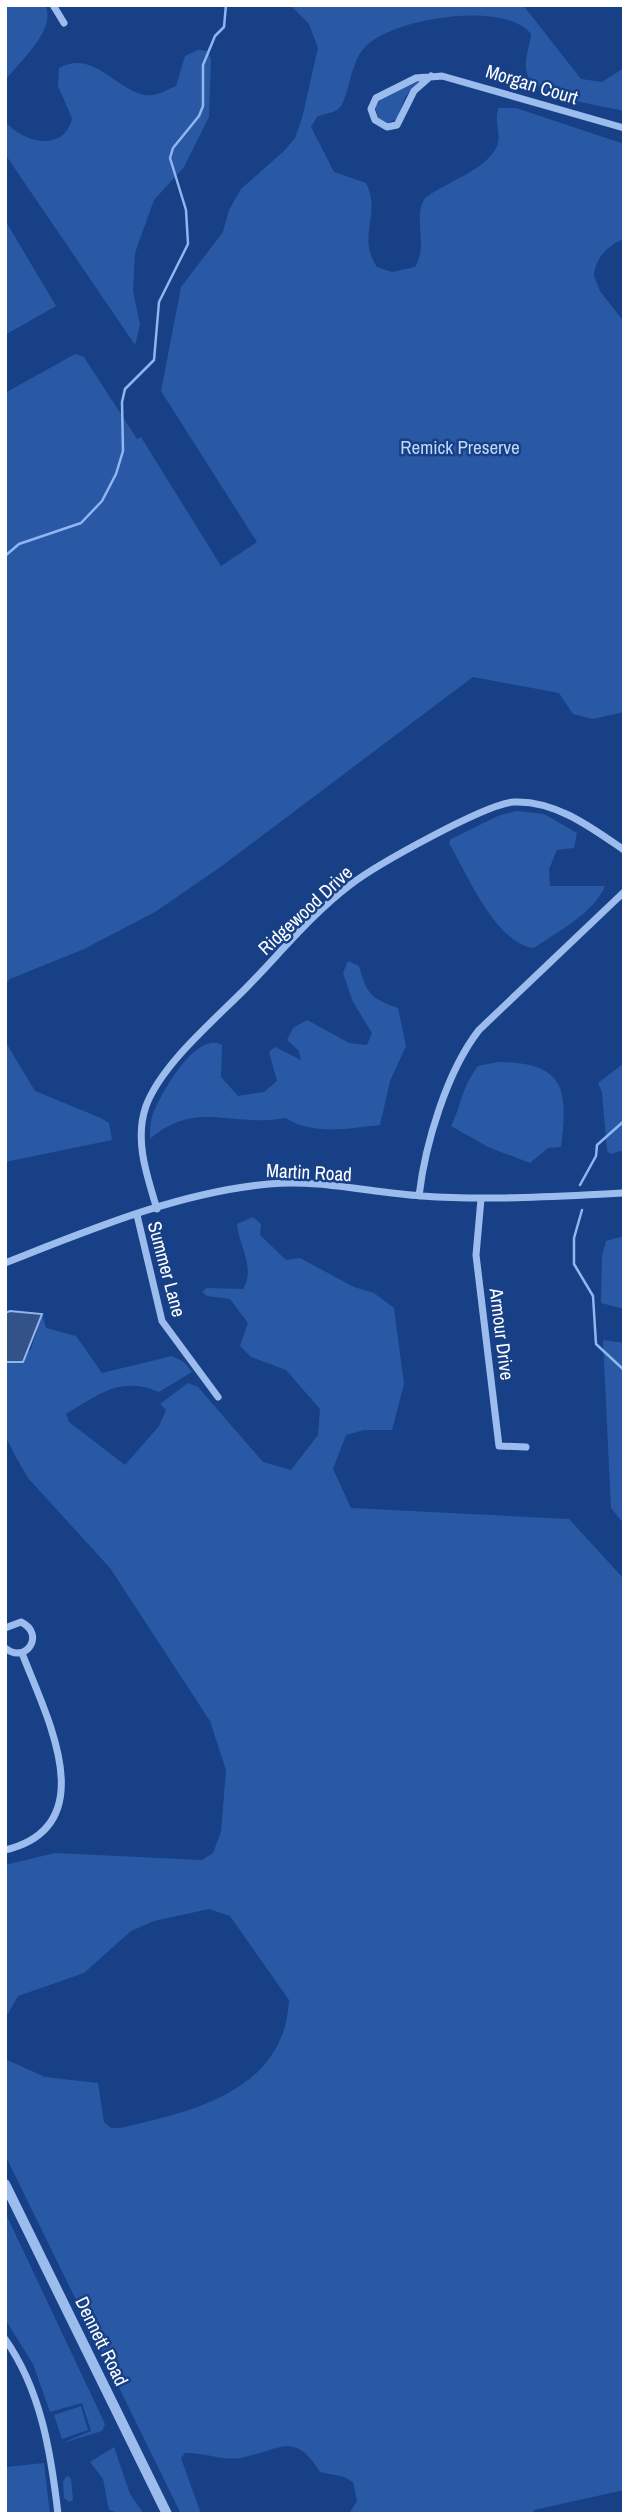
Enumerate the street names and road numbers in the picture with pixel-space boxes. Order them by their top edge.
street label: Morgan Court [483,58,582,111]
street label: Ridgewood Drive [252,859,358,961]
street label: Martin Road [266,1157,352,1187]
street label: Summer Lane [142,1218,192,1320]
street label: Armour Drive [483,1285,521,1382]
street label: Dennett Road [69,2292,135,2390]

